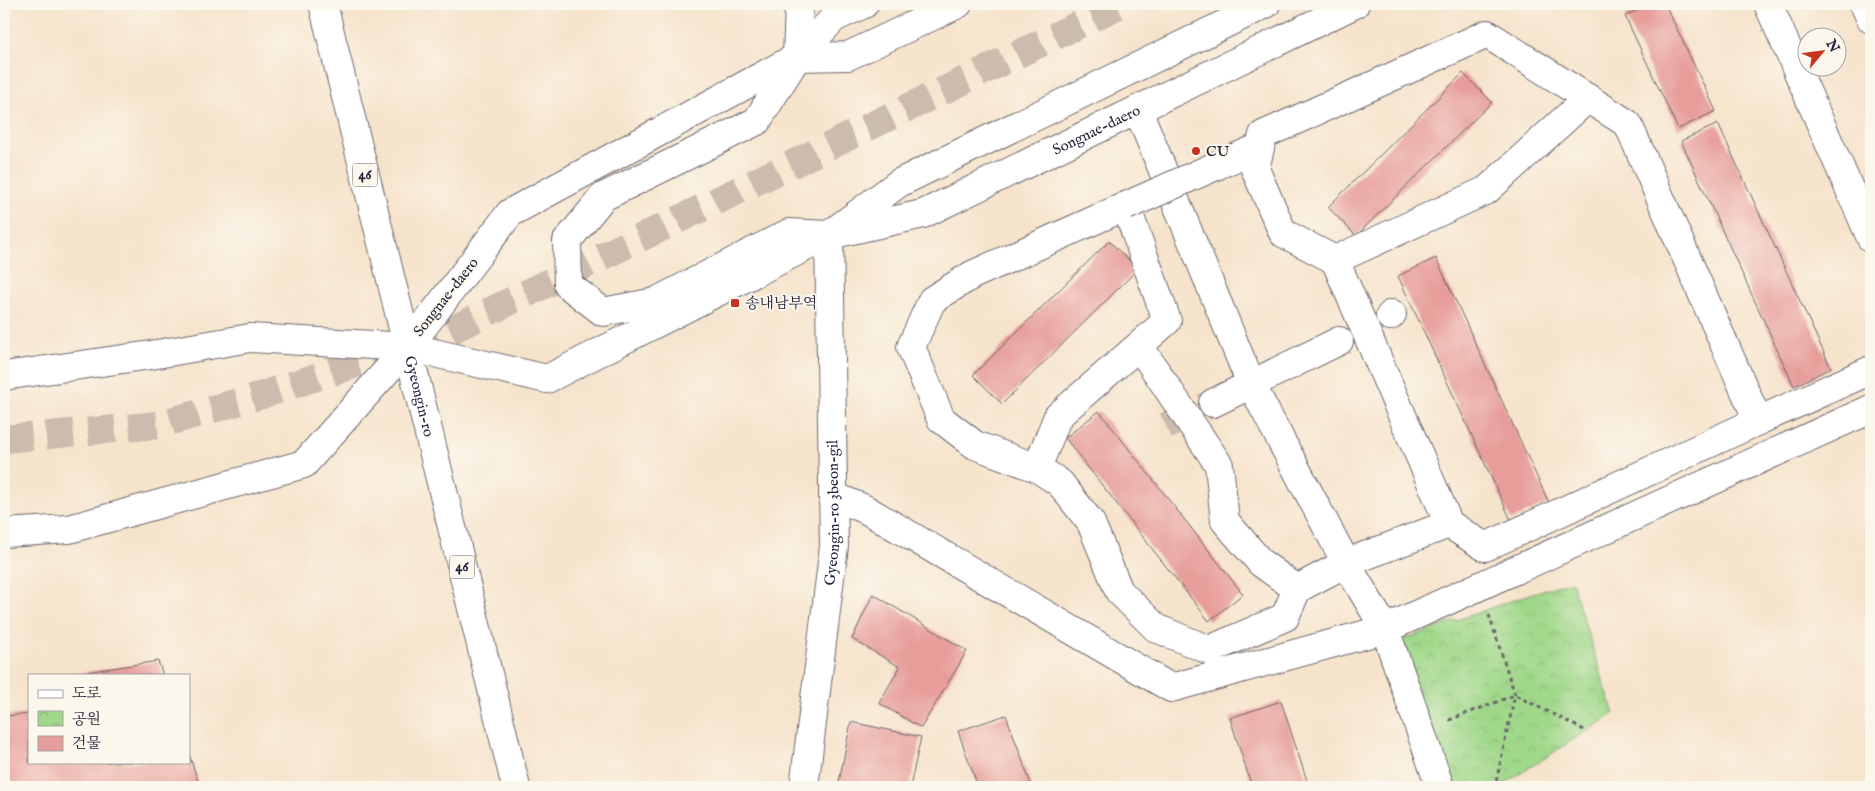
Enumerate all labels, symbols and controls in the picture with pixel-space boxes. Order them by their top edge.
north arrow [1798,28,1848,78]
text: N [1821,36,1843,56]
street label: Songnae-daero [1049,100,1143,159]
place label: CU [1206,142,1230,161]
marker: CU [1190,145,1202,157]
road number: 46 [352,164,378,186]
street label: Songnae-daero [409,254,483,340]
place label: 송내남부역 [745,294,817,313]
marker: 송내남부역 [729,297,741,309]
street label: Gyeongin-ro [401,354,439,439]
street label: Gyeongin-ro 3beon-gil [820,439,844,587]
road number: 46 [450,556,474,578]
legend [28,674,190,764]
text: 도로 [72,684,101,703]
text: 공원 [72,710,101,729]
text: 건물 [72,734,101,753]

